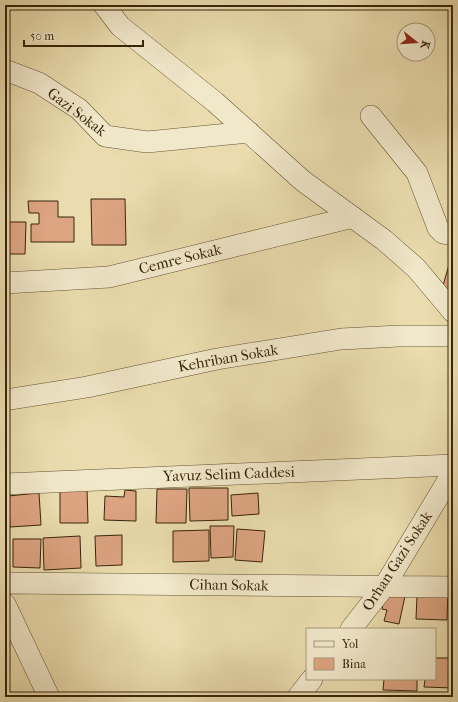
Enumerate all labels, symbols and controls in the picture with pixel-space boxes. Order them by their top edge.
scale bar [24,22,143,48]
north arrow [396,22,436,62]
text: 50 m [30,29,54,43]
text: K [417,39,432,51]
street label: Gazi Sokak [44,84,110,140]
street label: Cemre Sokak [137,240,223,278]
street label: Kehriban Sokak [176,340,280,376]
street label: Yavuz Selim Caddesi [162,463,296,485]
street label: Orhan Gazi Sokak [358,508,436,614]
street label: Cihan Sokak [189,575,269,595]
legend [306,628,436,680]
text: Yol [341,637,359,651]
text: Bina [342,657,366,671]

